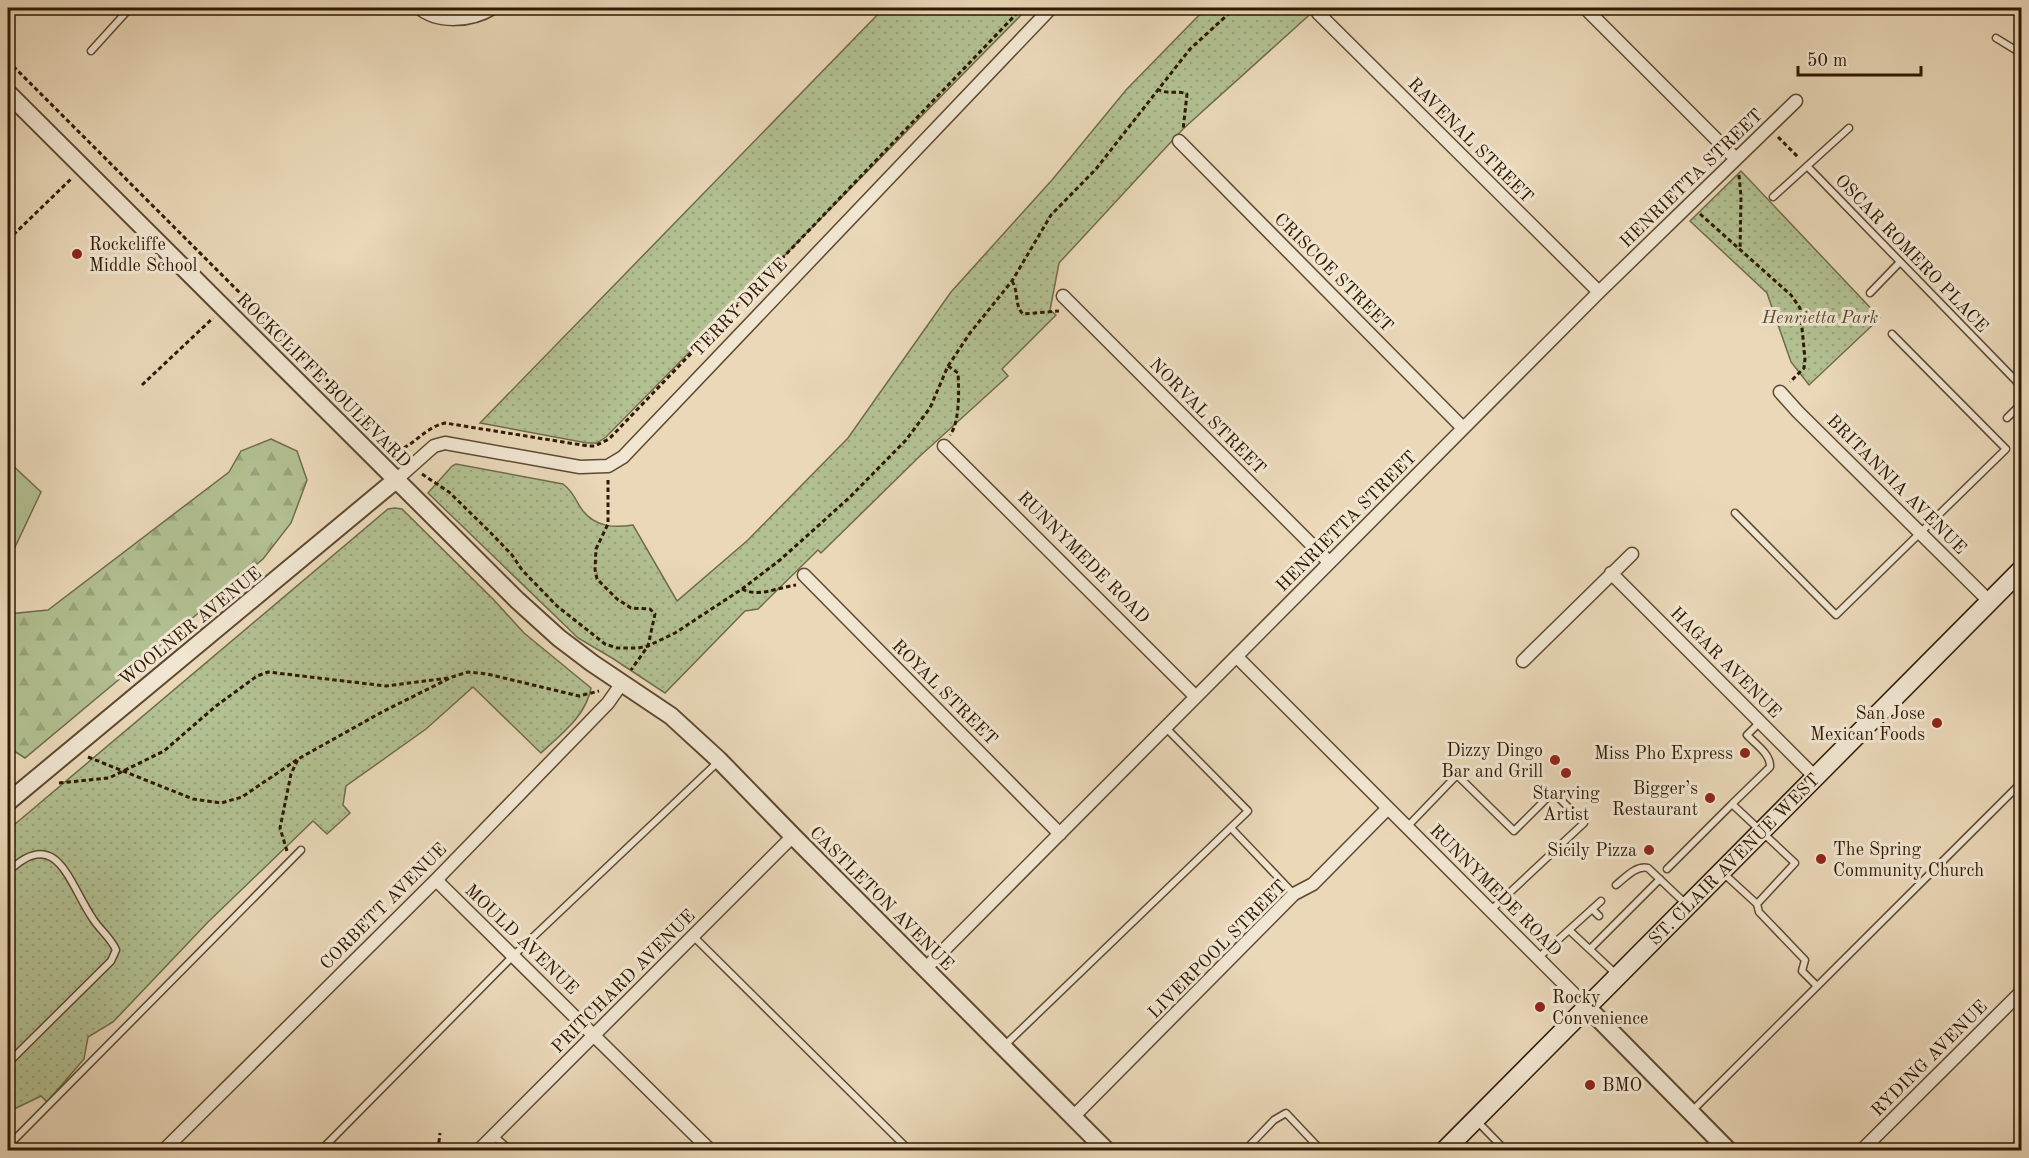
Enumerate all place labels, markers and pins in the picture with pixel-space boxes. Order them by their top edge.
place label: Rockcliffe Middle School [89,236,198,275]
marker: Rockcliffe Middle School [70,247,84,261]
place label: San Jose Mexican Foods [1810,705,1925,744]
marker: San Jose Mexican Foods [1930,716,1944,730]
place label: Dizzy Dingo Bar and Grill [1441,742,1543,781]
place label: Miss Pho Express [1594,745,1733,763]
marker: Miss Pho Express [1738,746,1752,760]
marker: Dizzy Dingo Bar and Grill [1548,753,1562,767]
marker: Starving Artist [1559,766,1573,780]
place label: Bigger’s Restaurant [1612,780,1698,819]
place label: Starving Artist [1532,785,1600,824]
marker: Bigger’s Restaurant [1703,791,1717,805]
place label: The Spring Community Church [1833,841,1984,880]
place label: Sicily Pizza [1547,842,1637,860]
marker: Sicily Pizza [1642,843,1656,857]
marker: The Spring Community Church [1814,852,1828,866]
place label: Rocky Convenience [1552,989,1648,1028]
marker: Rocky Convenience [1533,1000,1547,1014]
place label: BMO [1602,1077,1642,1095]
marker: BMO [1583,1078,1597,1092]

